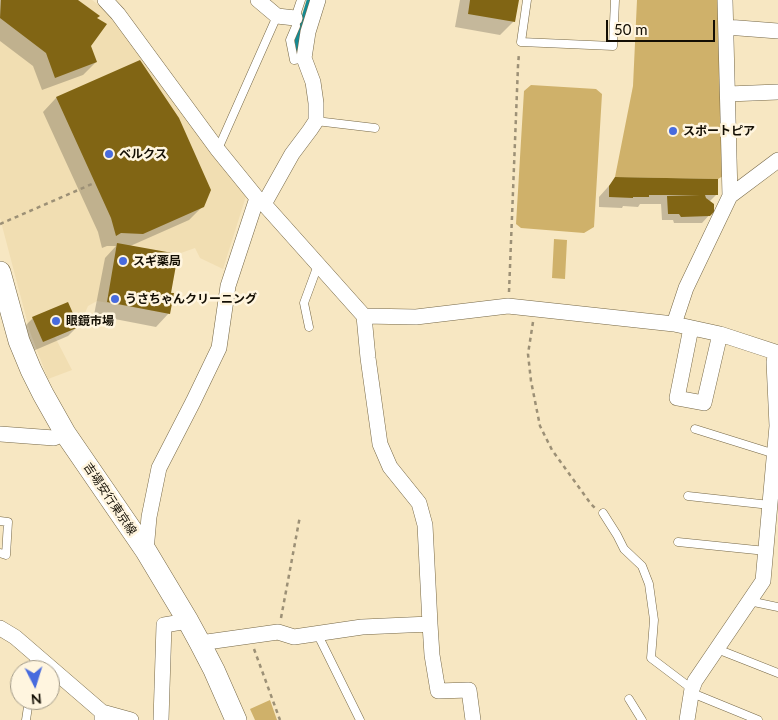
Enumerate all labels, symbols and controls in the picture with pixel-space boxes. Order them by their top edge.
scale bar [608,10,717,42]
text: 50 m [614,20,648,38]
place label: スポートピア [683,124,755,138]
marker: スポートピア [667,125,679,137]
place label: ベルクス [119,147,167,161]
marker: ベルクス [103,148,115,160]
place label: スギ薬局 [133,254,181,268]
marker: スギ薬局 [117,255,129,267]
place label: うさちゃんクリーニング [125,292,257,306]
marker: うさちゃんクリーニング [109,293,121,305]
place label: 眼鏡市場 [66,314,114,328]
marker: 眼鏡市場 [50,315,62,327]
street label: 吉場安行東京線 [81,460,139,538]
north arrow [10,660,60,710]
text: N [30,691,42,708]

